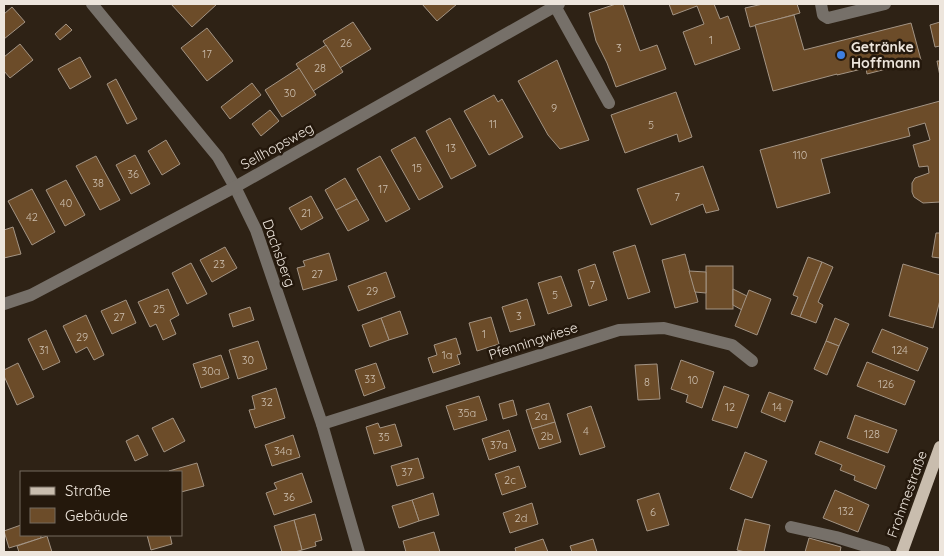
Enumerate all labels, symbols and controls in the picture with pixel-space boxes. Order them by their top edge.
house number: 1 [709,33,713,47]
house number: 26 [340,36,352,50]
place label: Getränke Hoffmann [851,38,920,72]
house number: 3 [616,41,622,55]
house number: 17 [202,47,212,61]
marker: Getränke Hoffmann [835,49,847,61]
house number: 28 [314,61,326,75]
house number: 30 [284,86,296,100]
house number: 9 [551,101,557,115]
house number: 11 [489,117,497,131]
house number: 5 [648,118,654,132]
street label: Sellhopsweg [237,119,317,173]
house number: 13 [446,141,456,155]
house number: 110 [793,148,807,162]
house number: 15 [412,161,422,175]
house number: 36 [127,167,139,181]
house number: 38 [92,176,104,190]
house number: 17 [378,182,388,196]
house number: 7 [674,190,680,204]
house number: 40 [60,196,72,210]
house number: 21 [301,206,311,220]
house number: 42 [26,210,38,224]
street label: Dachsberg [258,217,300,289]
house number: 23 [213,257,225,271]
house number: 27 [311,267,323,281]
house number: 7 [589,278,595,292]
house number: 29 [366,284,378,298]
house number: 5 [552,288,558,302]
house number: 25 [153,302,165,316]
house number: 3 [516,309,522,323]
house number: 27 [113,310,125,324]
street label: Pfenningwiese [486,318,580,364]
house number: 1 [482,327,486,341]
house number: 29 [76,330,88,344]
house number: 31 [39,343,49,357]
house number: 124 [892,343,908,357]
house number: 1a [442,348,452,362]
house number: 30 [242,353,254,367]
house number: 30a [202,364,220,378]
house number: 33 [364,372,376,386]
house number: 10 [688,373,698,387]
house number: 8 [644,375,650,389]
house number: 126 [878,377,894,391]
house number: 32 [261,395,273,409]
house number: 12 [725,400,735,414]
house number: 14 [772,400,782,414]
house number: 35a [458,406,476,420]
house number: 2a [535,409,547,423]
house number: 4 [583,424,589,438]
house number: 128 [864,427,880,441]
house number: 2b [541,429,554,443]
house number: 35 [378,430,390,444]
house number: 37a [490,438,508,452]
house number: 34a [274,444,292,458]
street label: Frohmestraße [883,448,931,540]
house number: 37 [401,465,413,479]
legend [20,471,182,536]
house number: 2c [504,473,516,487]
text: Straße [65,481,111,500]
house number: 36 [283,490,295,504]
house number: 132 [838,504,854,518]
house number: 6 [650,505,656,519]
text: Gebäude [65,506,128,525]
house number: 2d [515,511,527,525]

